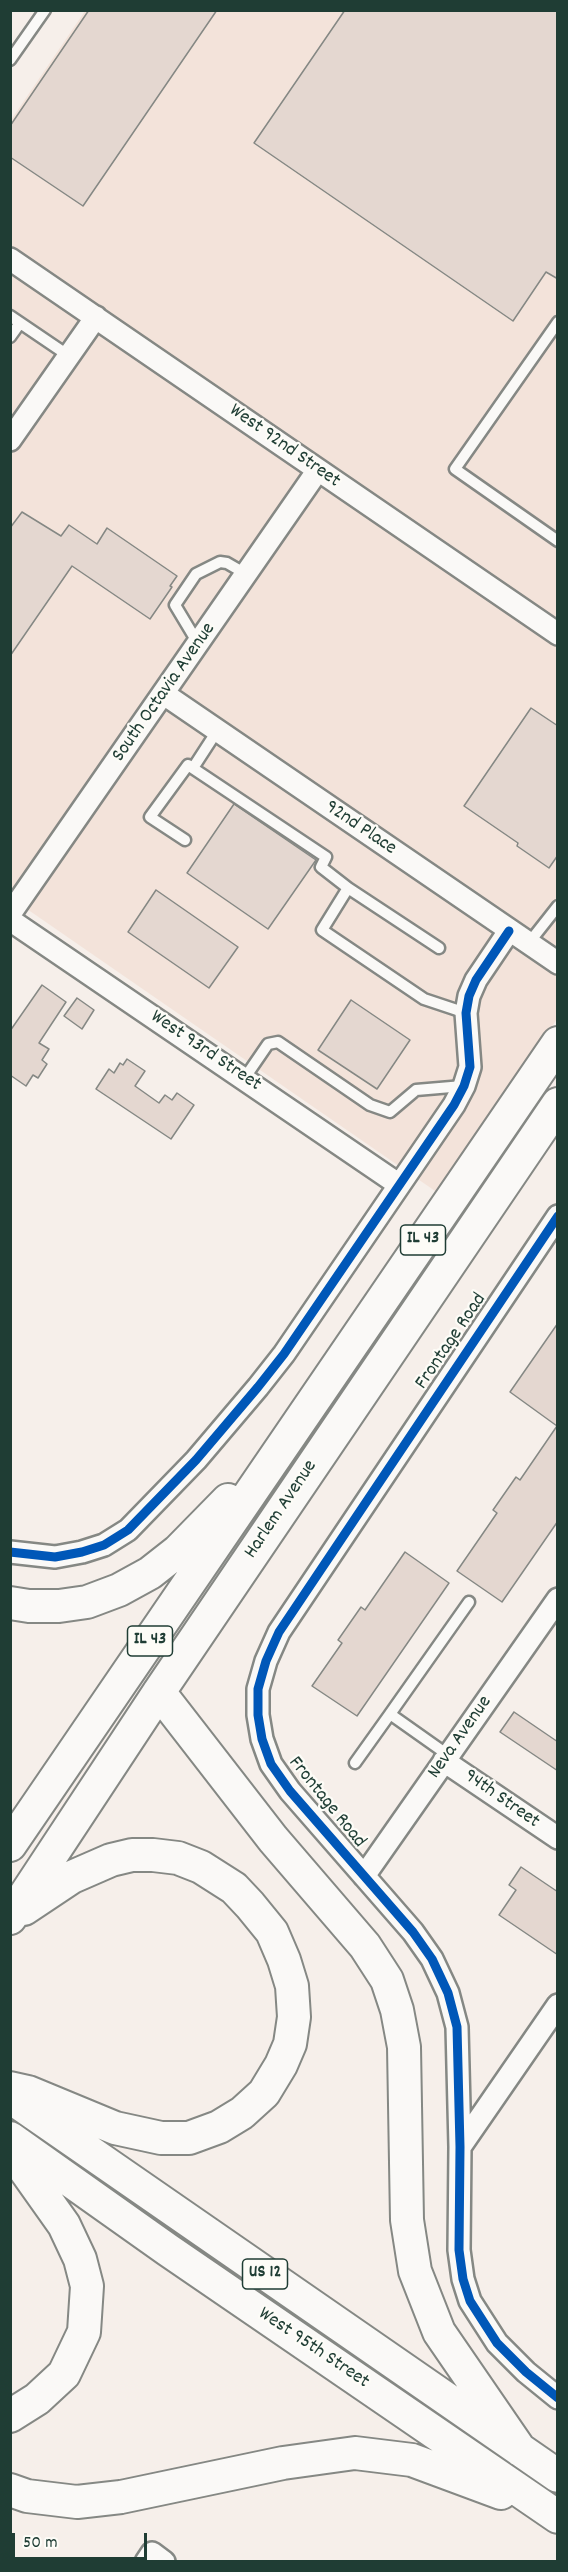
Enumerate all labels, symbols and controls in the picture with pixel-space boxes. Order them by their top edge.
street label: West 92nd Street [224,400,344,494]
street label: South Octavia Avenue [108,619,222,767]
street label: 92nd Place [320,796,400,862]
street label: West 93rd Street [145,1006,265,1098]
road number: IL 43 [400,1225,446,1255]
street label: Frontage Road [411,1289,493,1395]
street label: Harlem Avenue [240,1456,324,1564]
road number: IL 43 [128,1626,172,1656]
street label: Neva Avenue [424,1692,498,1784]
street label: Frontage Road [282,1752,370,1854]
street label: 94th Street [458,1765,544,1835]
road number: US 12 [242,2259,288,2289]
street label: West 95th Street [253,2303,373,2395]
scale bar [15,2521,150,2559]
text: 50 m [23,2531,58,2556]

